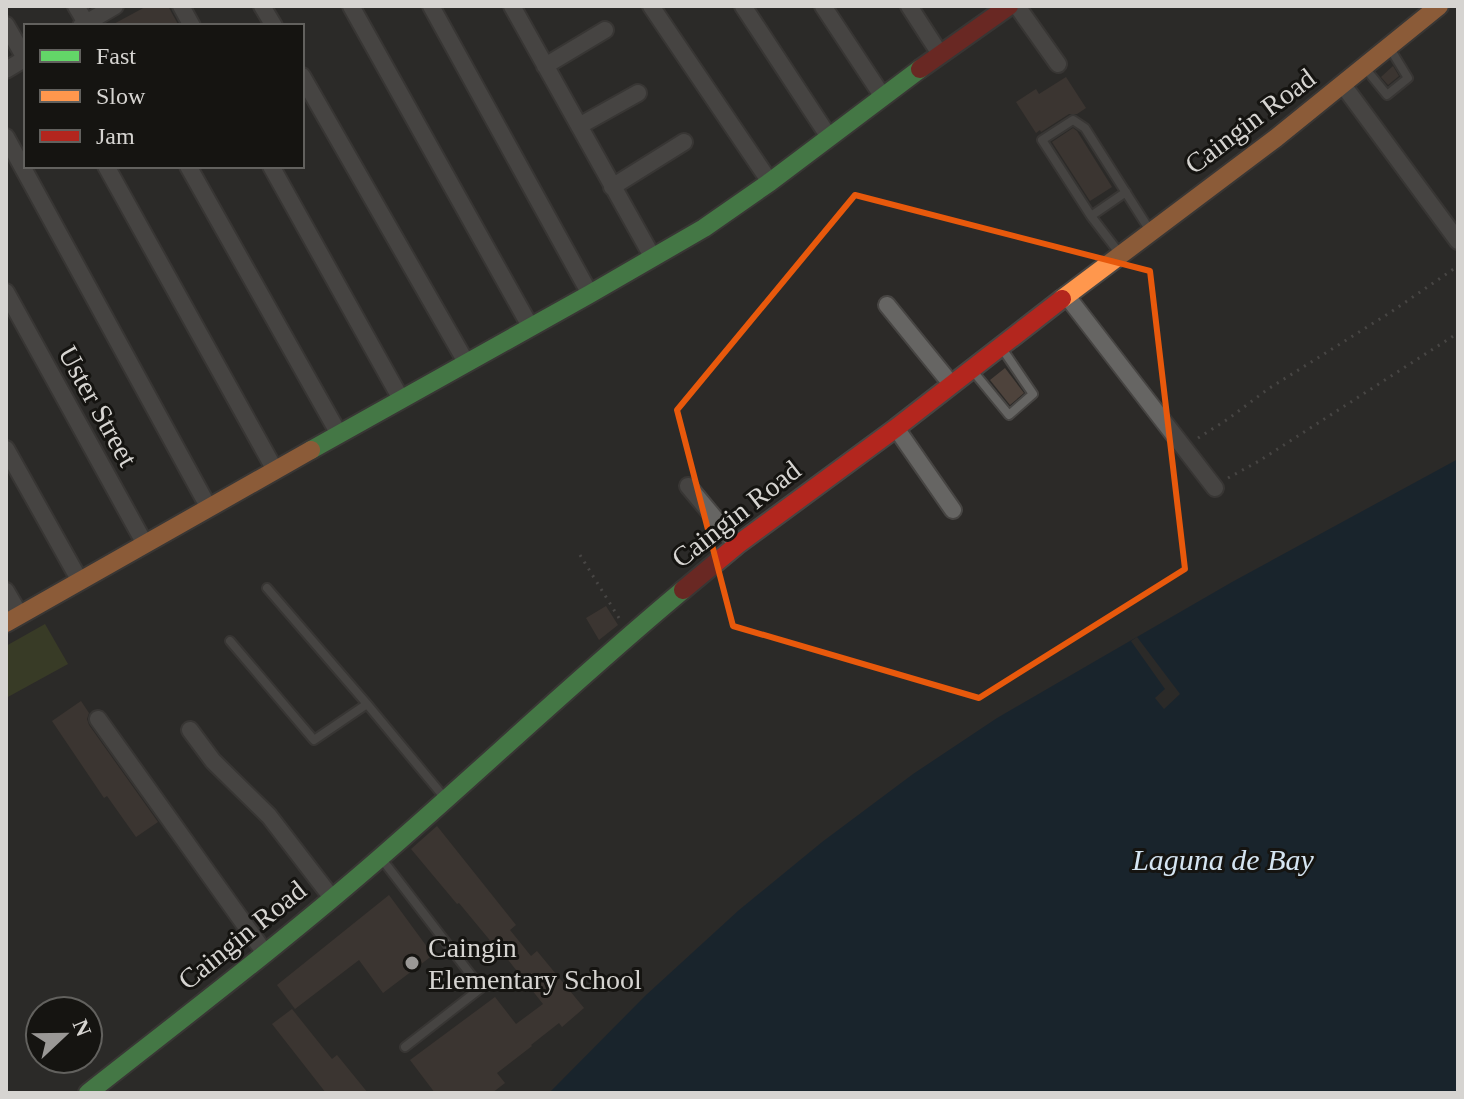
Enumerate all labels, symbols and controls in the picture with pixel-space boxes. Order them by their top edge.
legend [24,24,304,168]
text: Fast [96,43,136,69]
street label: Caingin Road [1179,62,1321,180]
text: Slow [96,83,146,109]
text: Jam [96,123,135,149]
street label: Uster Street [52,340,144,472]
street label: Caingin Road [665,454,807,574]
water label: Laguna de Bay [1131,843,1315,876]
street label: Caingin Road [172,874,312,996]
place label: Caingin Elementary School [428,932,642,995]
marker: Caingin Elementary School [403,954,421,972]
north arrow [24,995,104,1075]
text: N [68,1016,97,1040]

